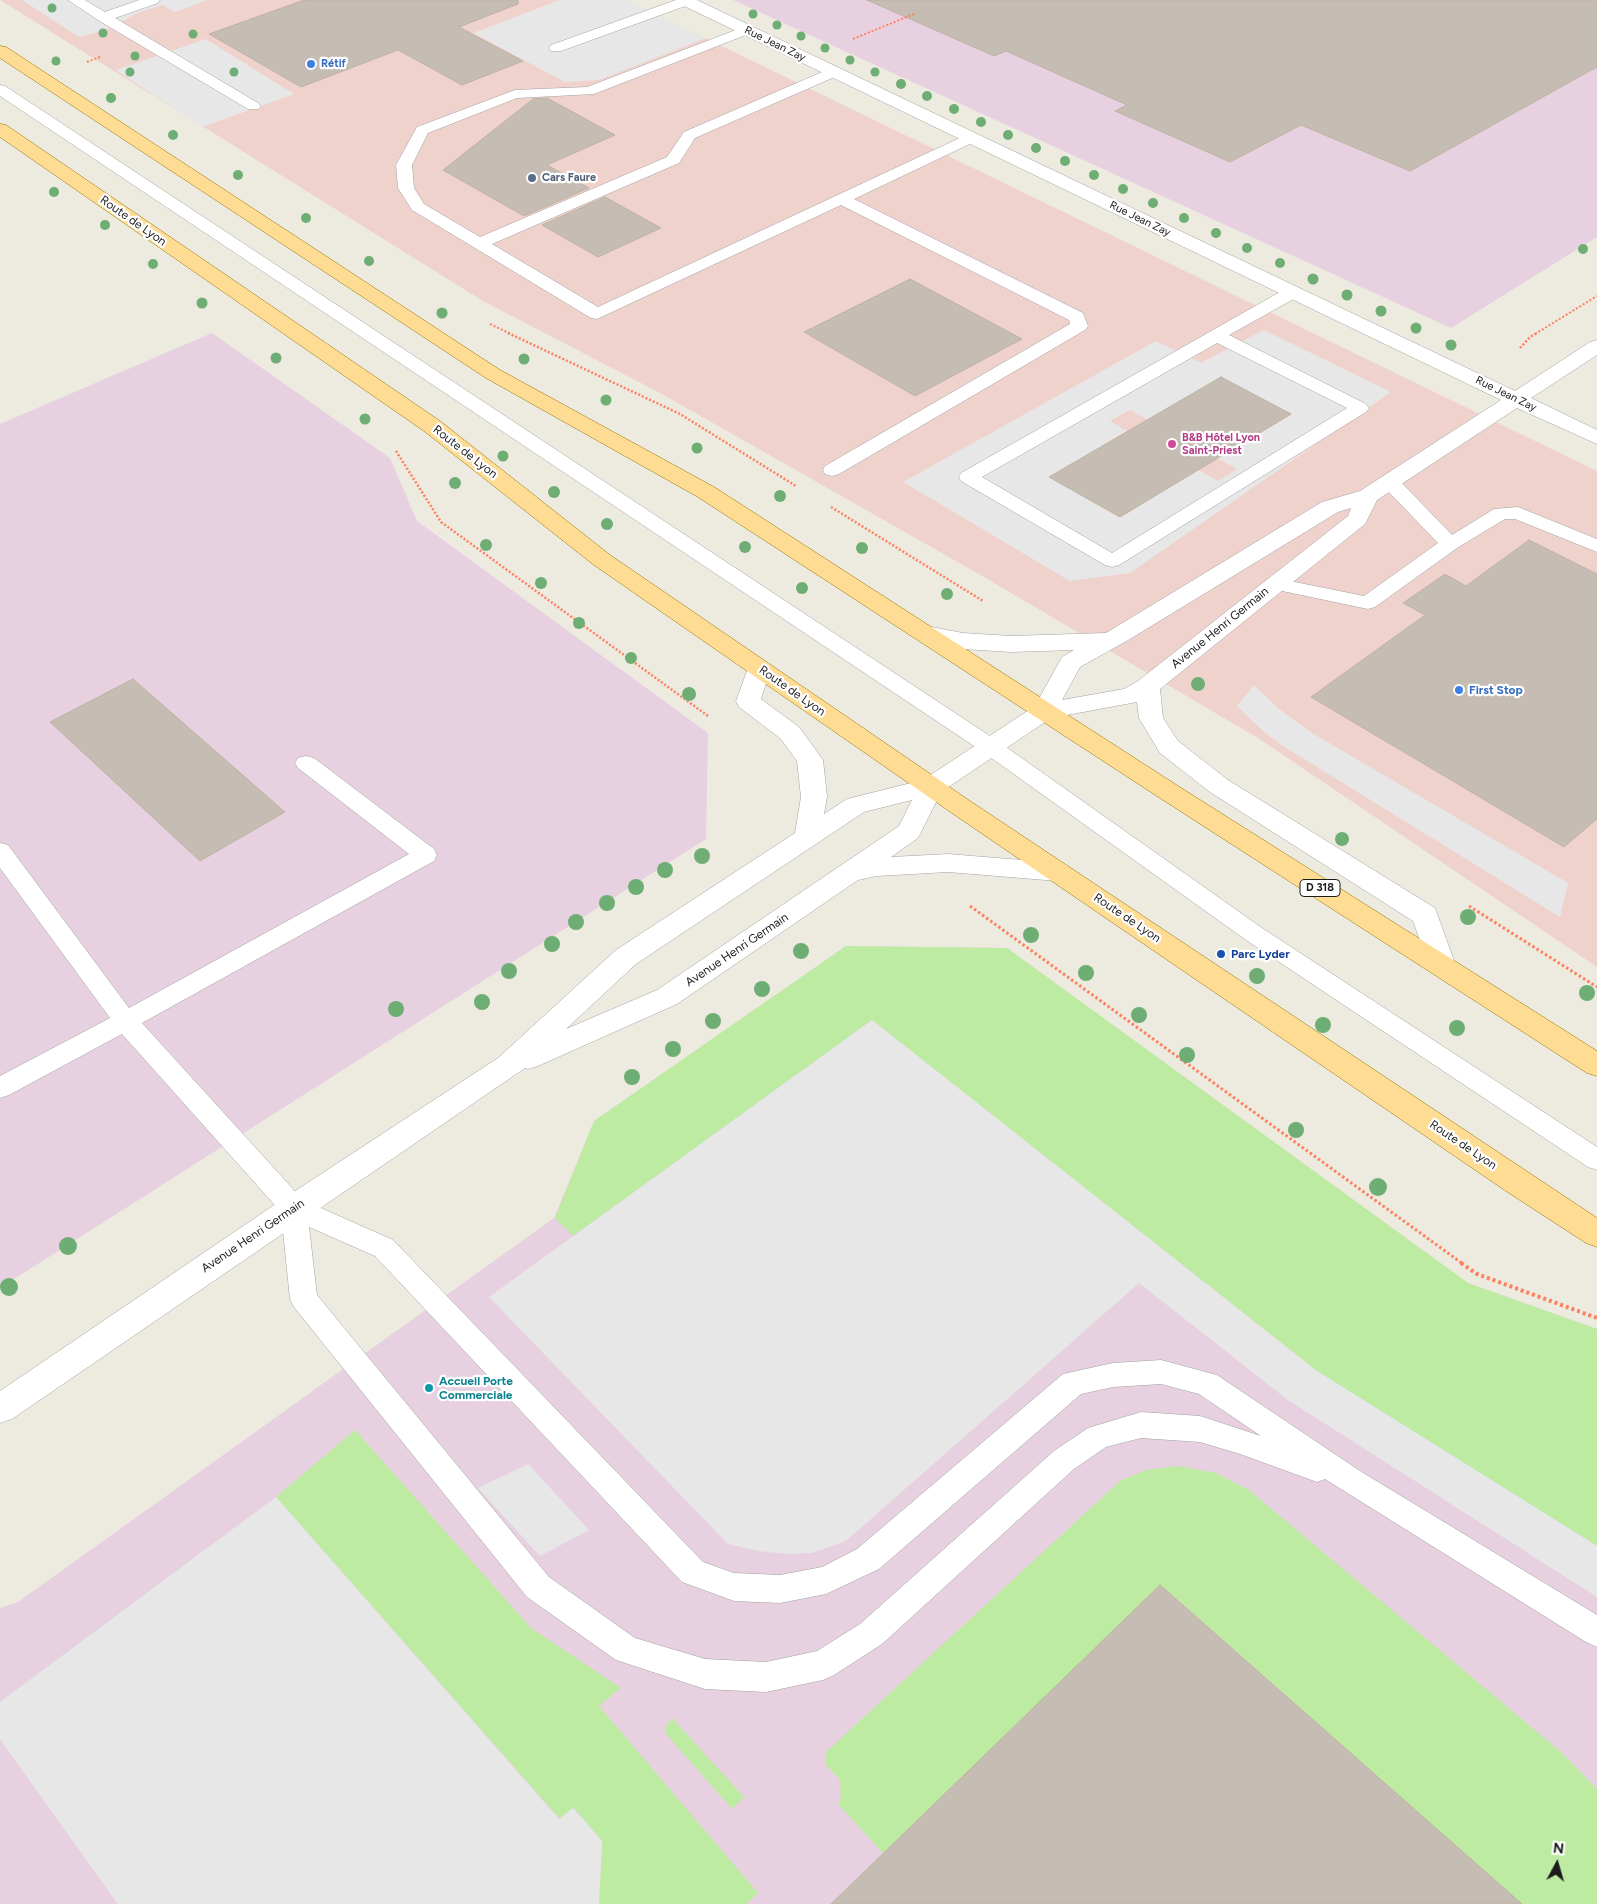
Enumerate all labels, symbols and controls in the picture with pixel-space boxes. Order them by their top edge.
street label: Rue Jean Zay [742,24,808,64]
place label: Rétif [321,57,346,71]
marker: Rétif [305,58,317,70]
place label: Cars Faure [542,171,596,185]
marker: Cars Faure [526,172,538,184]
street label: Route de Lyon [97,193,169,249]
street label: Rue Jean Zay [1107,199,1173,239]
street label: Rue Jean Zay [1473,374,1539,414]
street label: Route de Lyon [430,422,500,482]
place label: B&B Hôtel Lyon Saint-Priest [1182,431,1260,457]
marker: B&B Hôtel Lyon Saint-Priest [1166,438,1178,450]
street label: Avenue Henri Germain [1168,584,1272,672]
street label: Route de Lyon [756,663,828,719]
place label: First Stop [1469,683,1523,697]
marker: First Stop [1453,684,1465,696]
road number: D 318 [1300,880,1340,896]
street label: Route de Lyon [1091,890,1163,946]
street label: Avenue Henri Germain [683,910,791,990]
place label: Parc Lyder [1231,947,1290,961]
marker: Parc Lyder [1215,948,1227,960]
street label: Route de Lyon [1427,1117,1499,1173]
street label: Avenue Henri Germain [199,1196,307,1276]
place label: Accueil Porte Commerciale [439,1374,513,1402]
marker: Accueil Porte Commerciale [423,1382,435,1394]
north arrow [1532,1839,1582,1889]
text: N [1552,1840,1565,1858]

